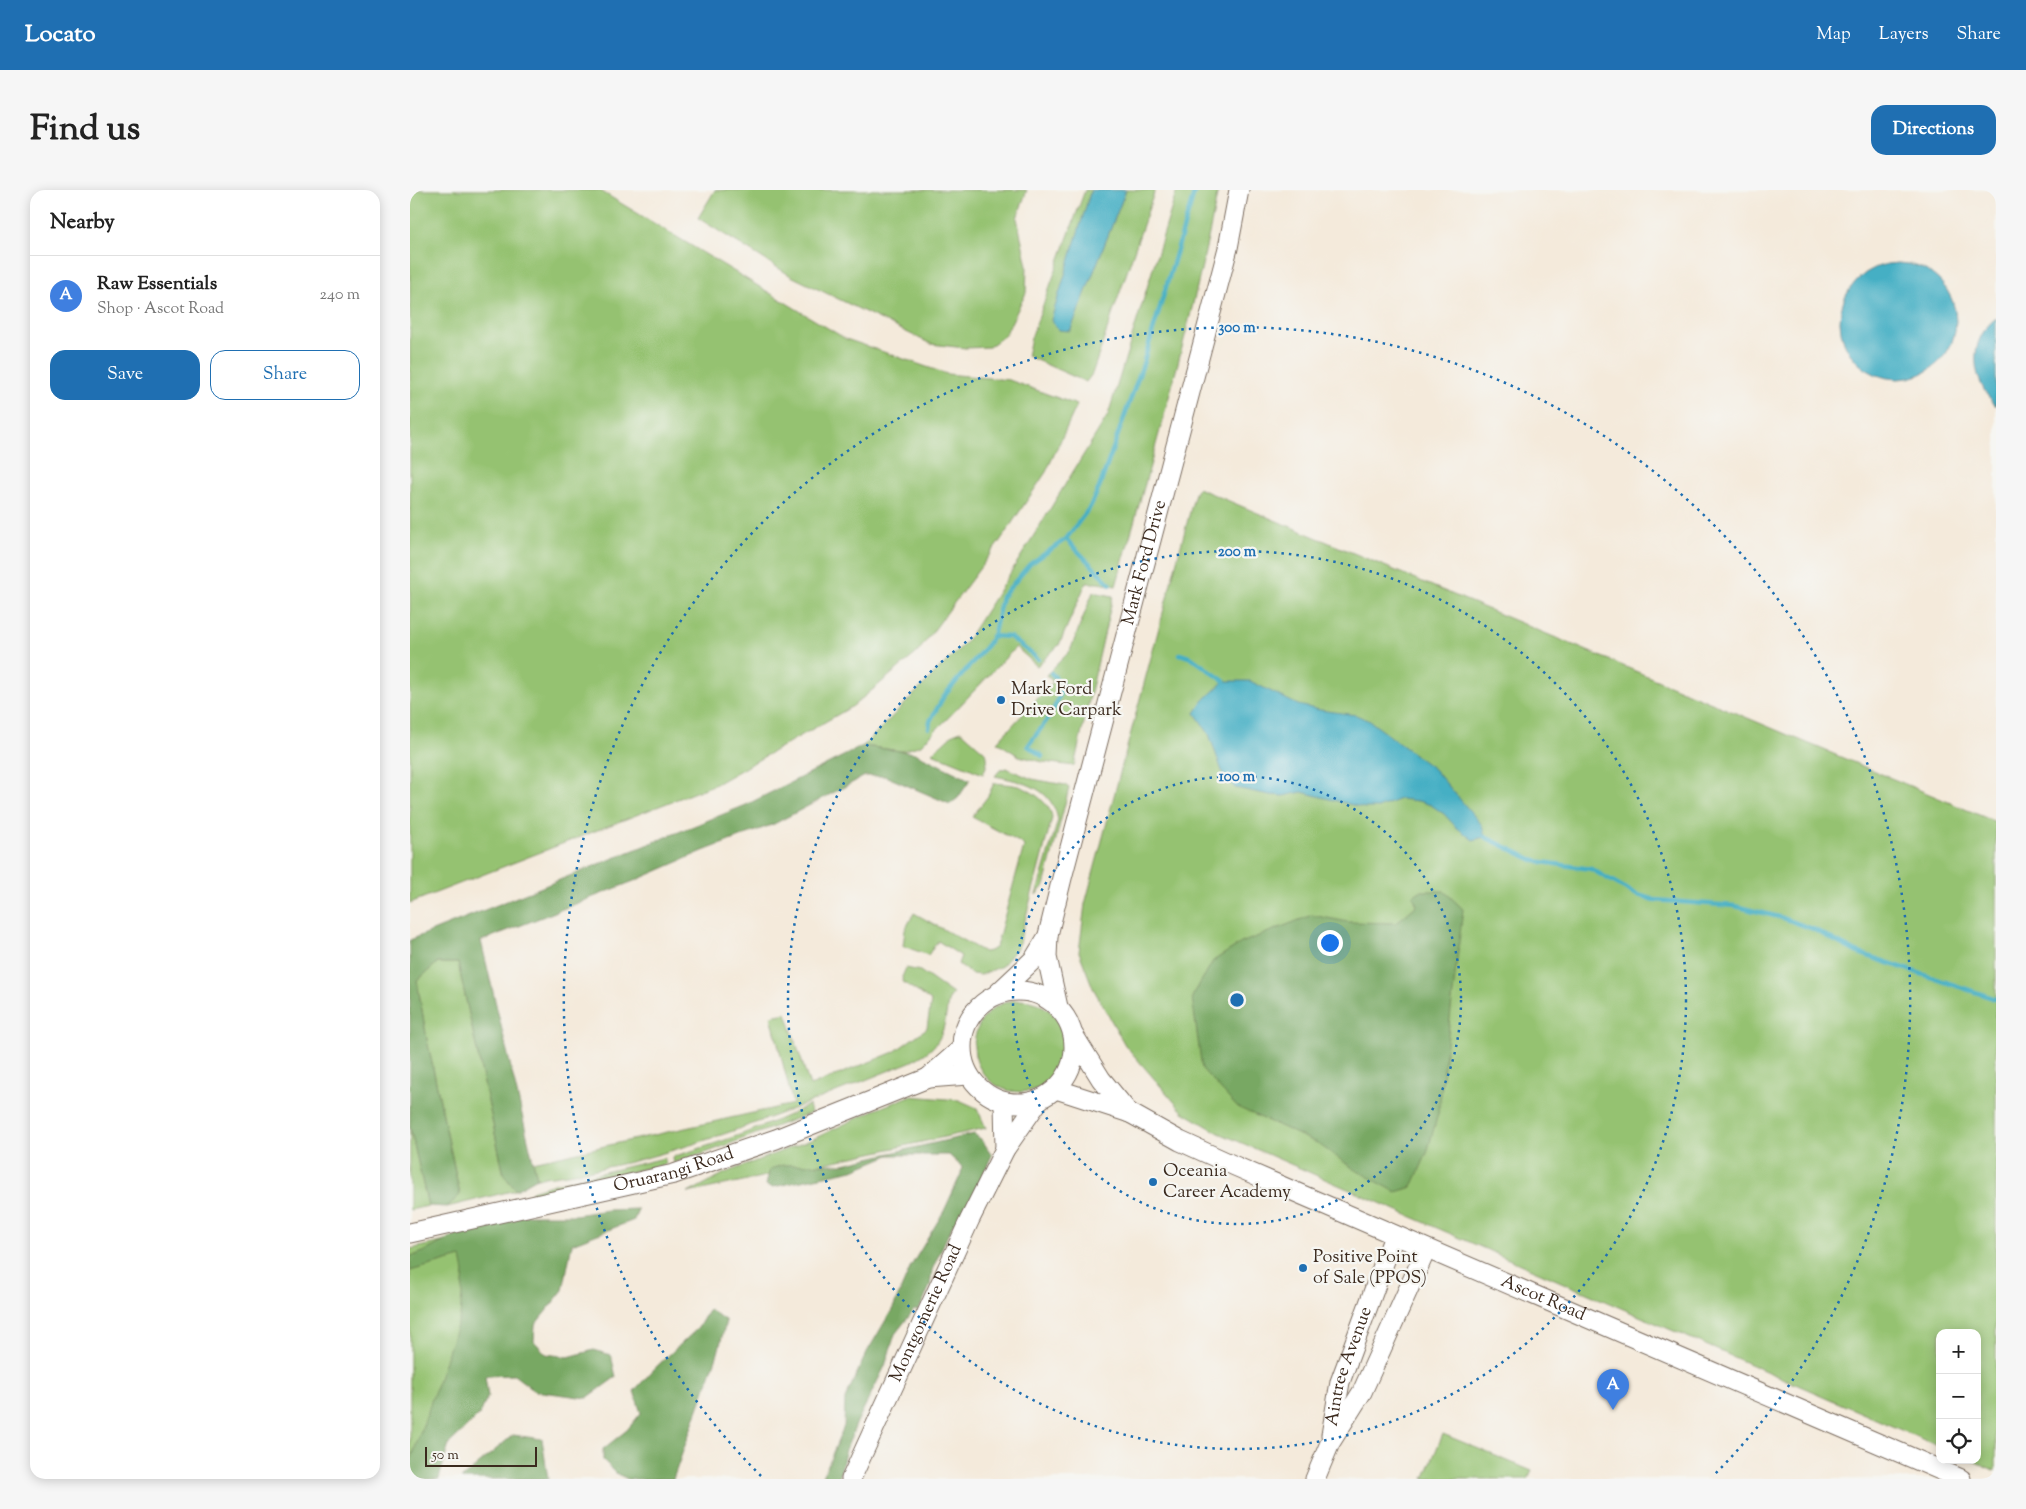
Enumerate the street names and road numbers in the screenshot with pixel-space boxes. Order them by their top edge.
street label: Mark Ford Drive [1116,497,1174,628]
street label: Ōruarangi Road [611,1141,737,1200]
street label: Montgomerie Road [884,1240,970,1387]
street label: Ascot Road [1497,1269,1590,1329]
street label: Aintree Avenue [1320,1303,1380,1428]

